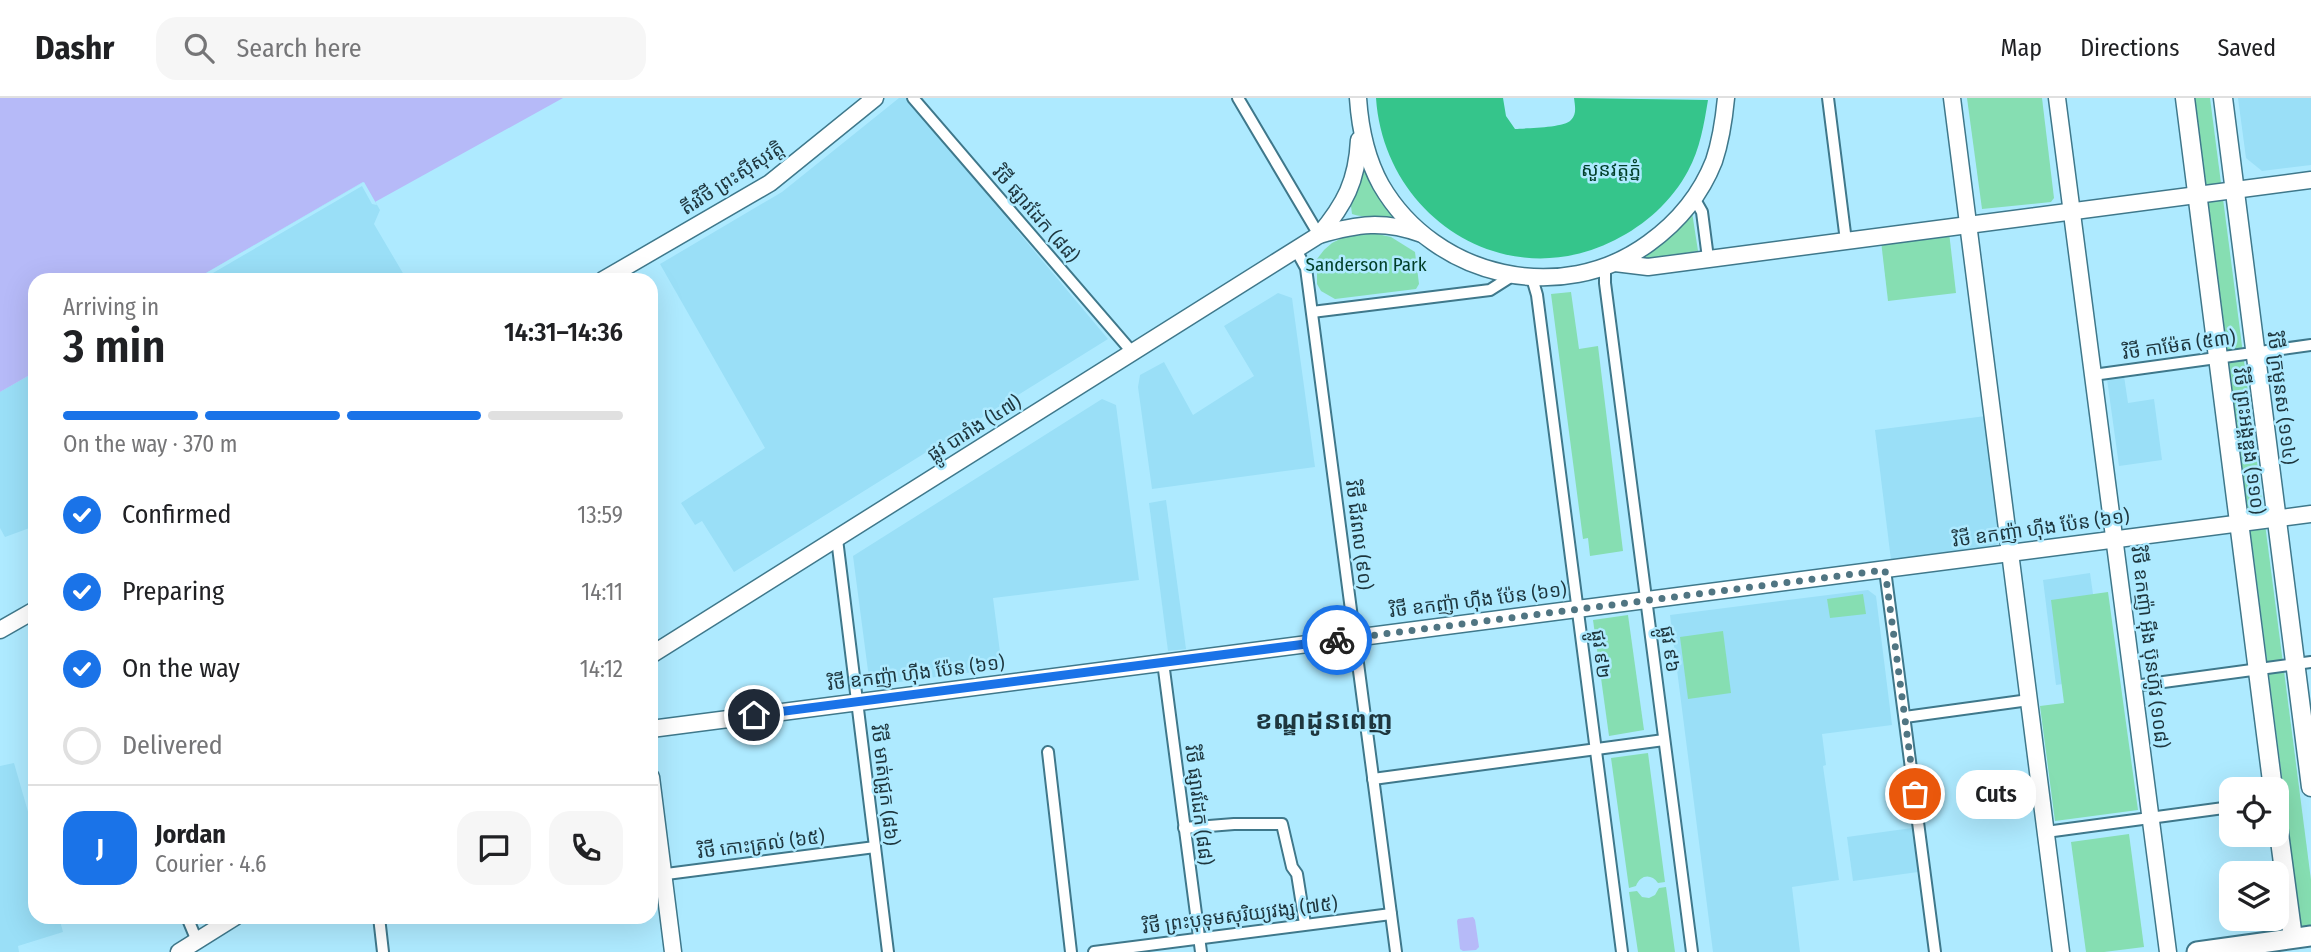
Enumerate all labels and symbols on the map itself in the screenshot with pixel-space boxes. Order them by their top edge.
street label: តីរវិថី ព្រះស៊ីសុវត្តិ [676,136,789,221]
park label: សួនវត្ដភ្នំ [1581,158,1641,181]
street label: វិថី ផ្សារដែក (៨៨) [987,160,1084,267]
park label: Sanderson Park [1305,253,1427,276]
street label: វិថី កាម៉ែត (៥៣) [2120,326,2237,364]
street label: វិថី ក្រមួនស (១១៤) [2262,330,2302,466]
street label: វិថី ព្រះអង្គឌួង (១១០) [2228,366,2269,516]
street label: ផ្លូវ បារាំង (៤៧) [923,390,1028,471]
street label: វិថី ជីវពល (៩០) [1341,478,1377,591]
street label: វិថី ឧកញ៉ា ហ៊ីង ប៉ែន (៦១) [1950,504,2131,553]
street label: វិថី ឧកញ៉ា អ៊ីង ប៊ុនហ៊ូវ (១០៨) [2125,544,2174,749]
street label: វិថី ឧកញ៉ា ហ៊ីង ប៉ែន (៦១) [1387,578,1568,624]
courier [1302,605,1372,675]
street label: ផ្លូវ ៩៦ [1650,624,1685,675]
street label: ផ្លូវ ៩២ [1581,628,1615,680]
street label: វិថី ឧកញ៉ា ហ៊ីង ប៉ែន (៦១) [825,651,1006,697]
pin [724,685,784,745]
district label: ខណ្ឌដូនពេញ [1255,705,1393,736]
street label: វិថី មាត់ជ្រូក (៨៦) [866,723,904,847]
street label: វិថី ផ្សារដែក (៨៨) [1180,743,1218,866]
pin [1885,764,1945,824]
callout: Cuts [1957,770,2038,818]
street label: វិថី កោះត្រល់ (៦៥) [696,825,826,863]
street label: វិថី ព្រះបុទុមសុរិយ្យវង្ស (៧៥) [1141,892,1339,940]

